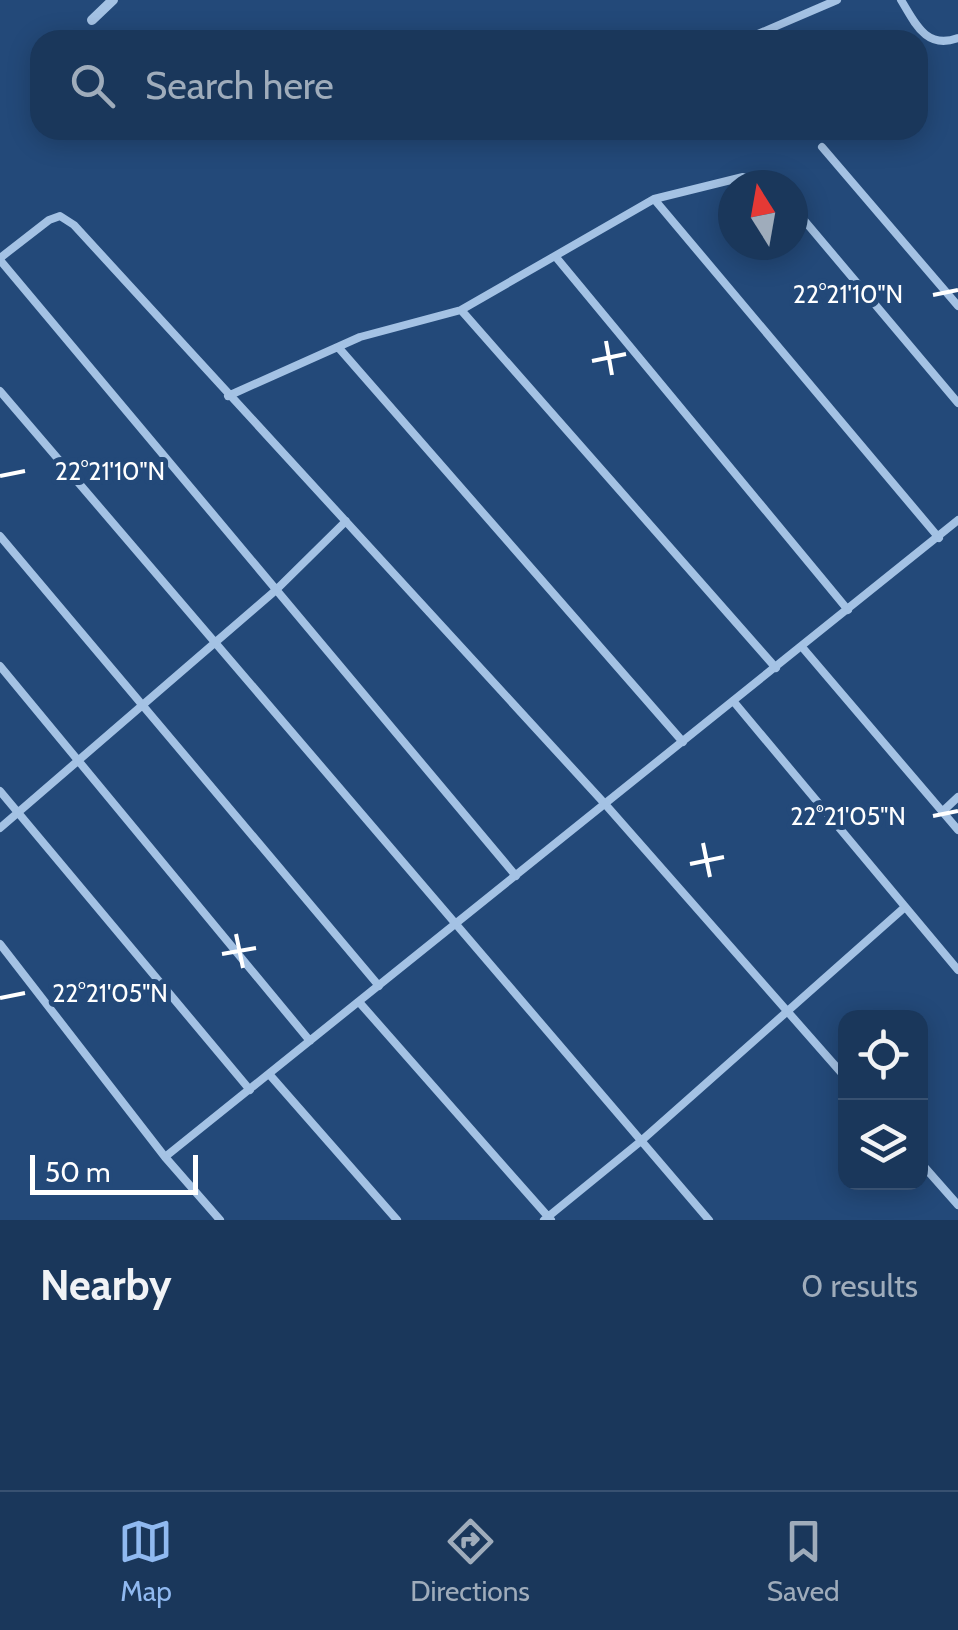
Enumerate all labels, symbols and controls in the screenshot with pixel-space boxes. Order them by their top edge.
search box [30,30,928,140]
icon: search [65,58,120,113]
text: Search here [145,62,334,109]
north arrow [718,170,808,260]
text: 22°21'10"N [793,279,903,309]
text: 22°21'10"N [55,456,165,486]
text: 22°21'05"N [790,801,906,831]
text: 22°21'05"N [52,978,168,1008]
map controls [838,1010,928,1190]
button: locate [838,1010,928,1100]
button: layers [838,1100,928,1190]
scale bar [30,1150,198,1194]
text: 50 m [45,1155,111,1189]
text: Nearby [40,1259,172,1311]
text: 0 results [801,1266,918,1305]
tab: Map [118,1514,173,1608]
tab: Directions [410,1514,530,1608]
tab: Saved [767,1514,840,1608]

